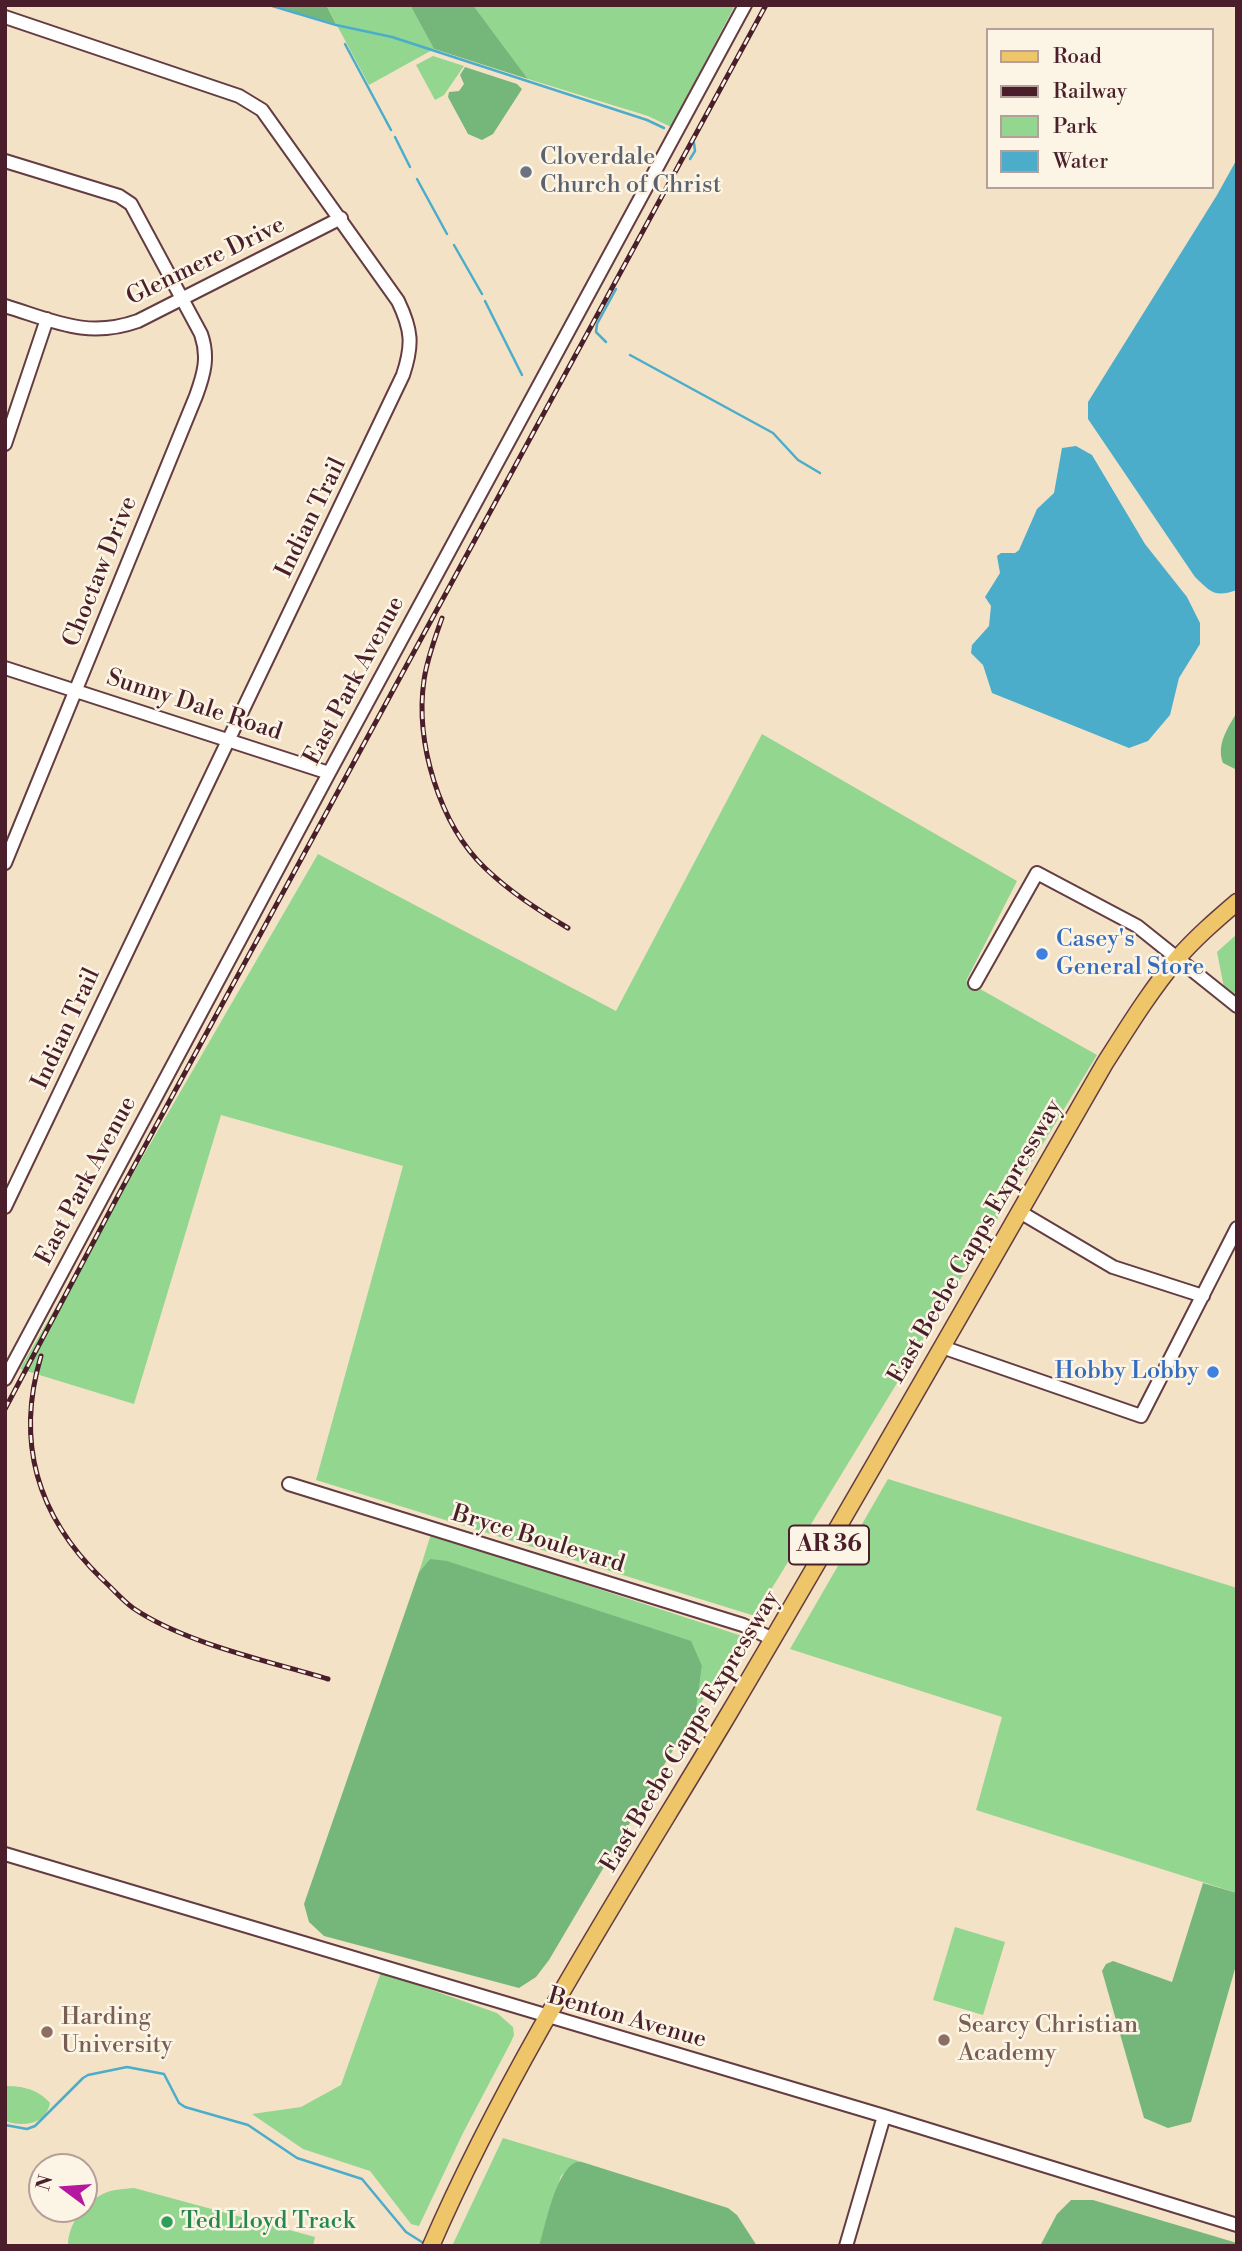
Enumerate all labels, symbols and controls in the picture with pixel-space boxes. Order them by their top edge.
legend [986,28,1214,189]
text: Road [1053,44,1102,70]
text: Railway [1053,79,1127,105]
text: Park [1053,114,1097,140]
place label: Cloverdale Church of Christ [540,144,721,200]
text: Water [1053,149,1108,175]
marker: Cloverdale Church of Christ [518,164,534,180]
street label: Glenmere Drive [122,211,290,313]
street label: Indian Trail [271,453,353,583]
street label: Choctaw Drive [58,493,144,651]
street label: East Park Avenue [298,592,412,770]
street label: Sunny Dale Road [102,664,286,748]
place label: Casey's General Store [1056,926,1204,982]
marker: Casey's General Store [1034,946,1050,962]
street label: Indian Trail [27,964,107,1094]
street label: East Park Avenue [30,1092,144,1270]
street label: East Beebe Capps Expressway [883,1095,1069,1389]
place label: Hobby Lobby [1054,1358,1199,1386]
marker: Hobby Lobby [1205,1364,1221,1380]
street label: Bryce Boulevard [448,1500,628,1580]
road number: AR 36 [789,1526,869,1564]
street label: East Beebe Capps Expressway [595,1586,787,1878]
street label: Benton Avenue [545,1983,709,2055]
place label: Harding University [61,2004,173,2060]
place label: Searcy Christian Academy [958,2012,1138,2068]
marker: Harding University [39,2024,55,2040]
marker: Searcy Christian Academy [936,2032,952,2048]
north arrow [28,2153,98,2223]
text: N [31,2172,58,2193]
place label: Ted Lloyd Track [181,2208,355,2236]
marker: Ted Lloyd Track [159,2214,175,2230]

